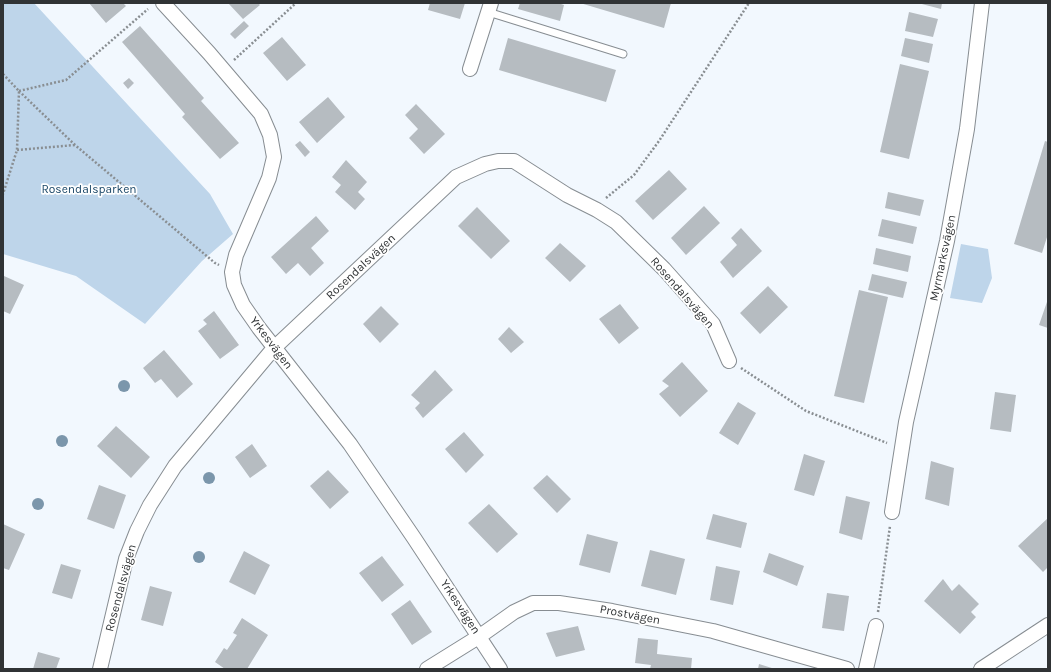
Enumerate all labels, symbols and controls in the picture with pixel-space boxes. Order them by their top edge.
park label: Rosendalsparken [41,183,137,197]
street label: Myrmarksvägen [927,213,959,303]
street label: Rosendalsvägen [323,231,399,303]
street label: Rosendalsvägen [647,254,717,332]
street label: Yrkesvägen [247,314,295,372]
street label: Rosendalsvägen [102,543,140,633]
street label: Yrkesvägen [437,577,483,637]
street label: Prostvägen [599,602,661,628]

